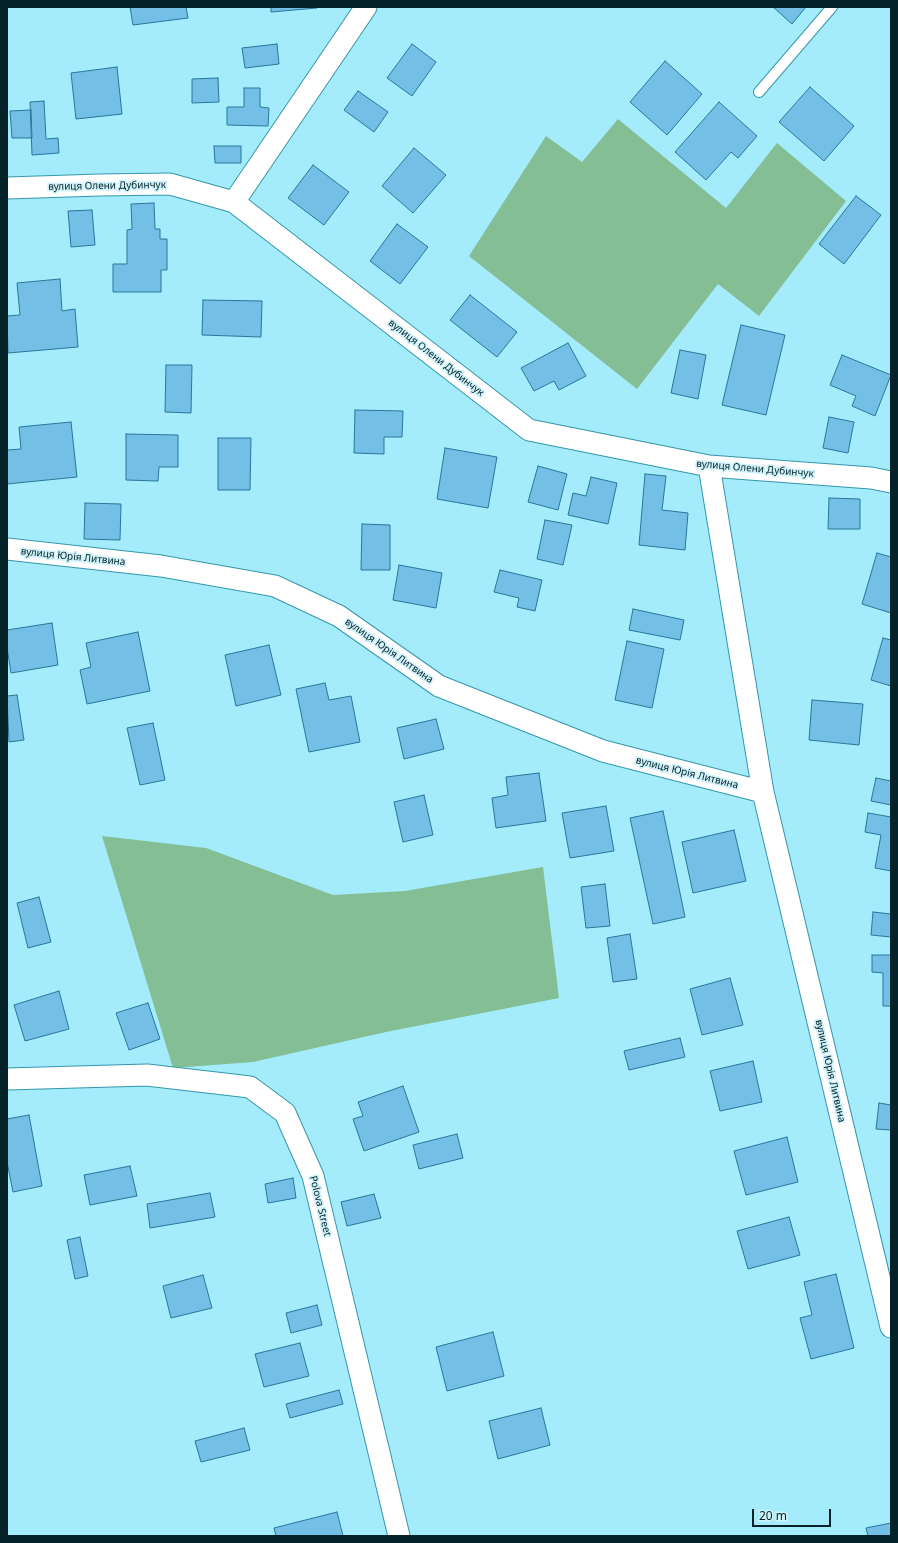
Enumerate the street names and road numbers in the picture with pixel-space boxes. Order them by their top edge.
street label: вулиця Олени Дубинчук [48,179,166,193]
street label: вулиця Олени Дубинчук [386,317,486,399]
street label: вулиця Олени Дубинчук [696,458,814,480]
street label: вулиця Юрія Литвина [20,546,126,568]
street label: вулиця Юрія Литвина [343,616,435,686]
street label: вулиця Юрія Литвина [635,754,739,792]
street label: вулиця Юрія Литвина [812,1018,848,1124]
street label: Polova Street [307,1175,333,1237]

